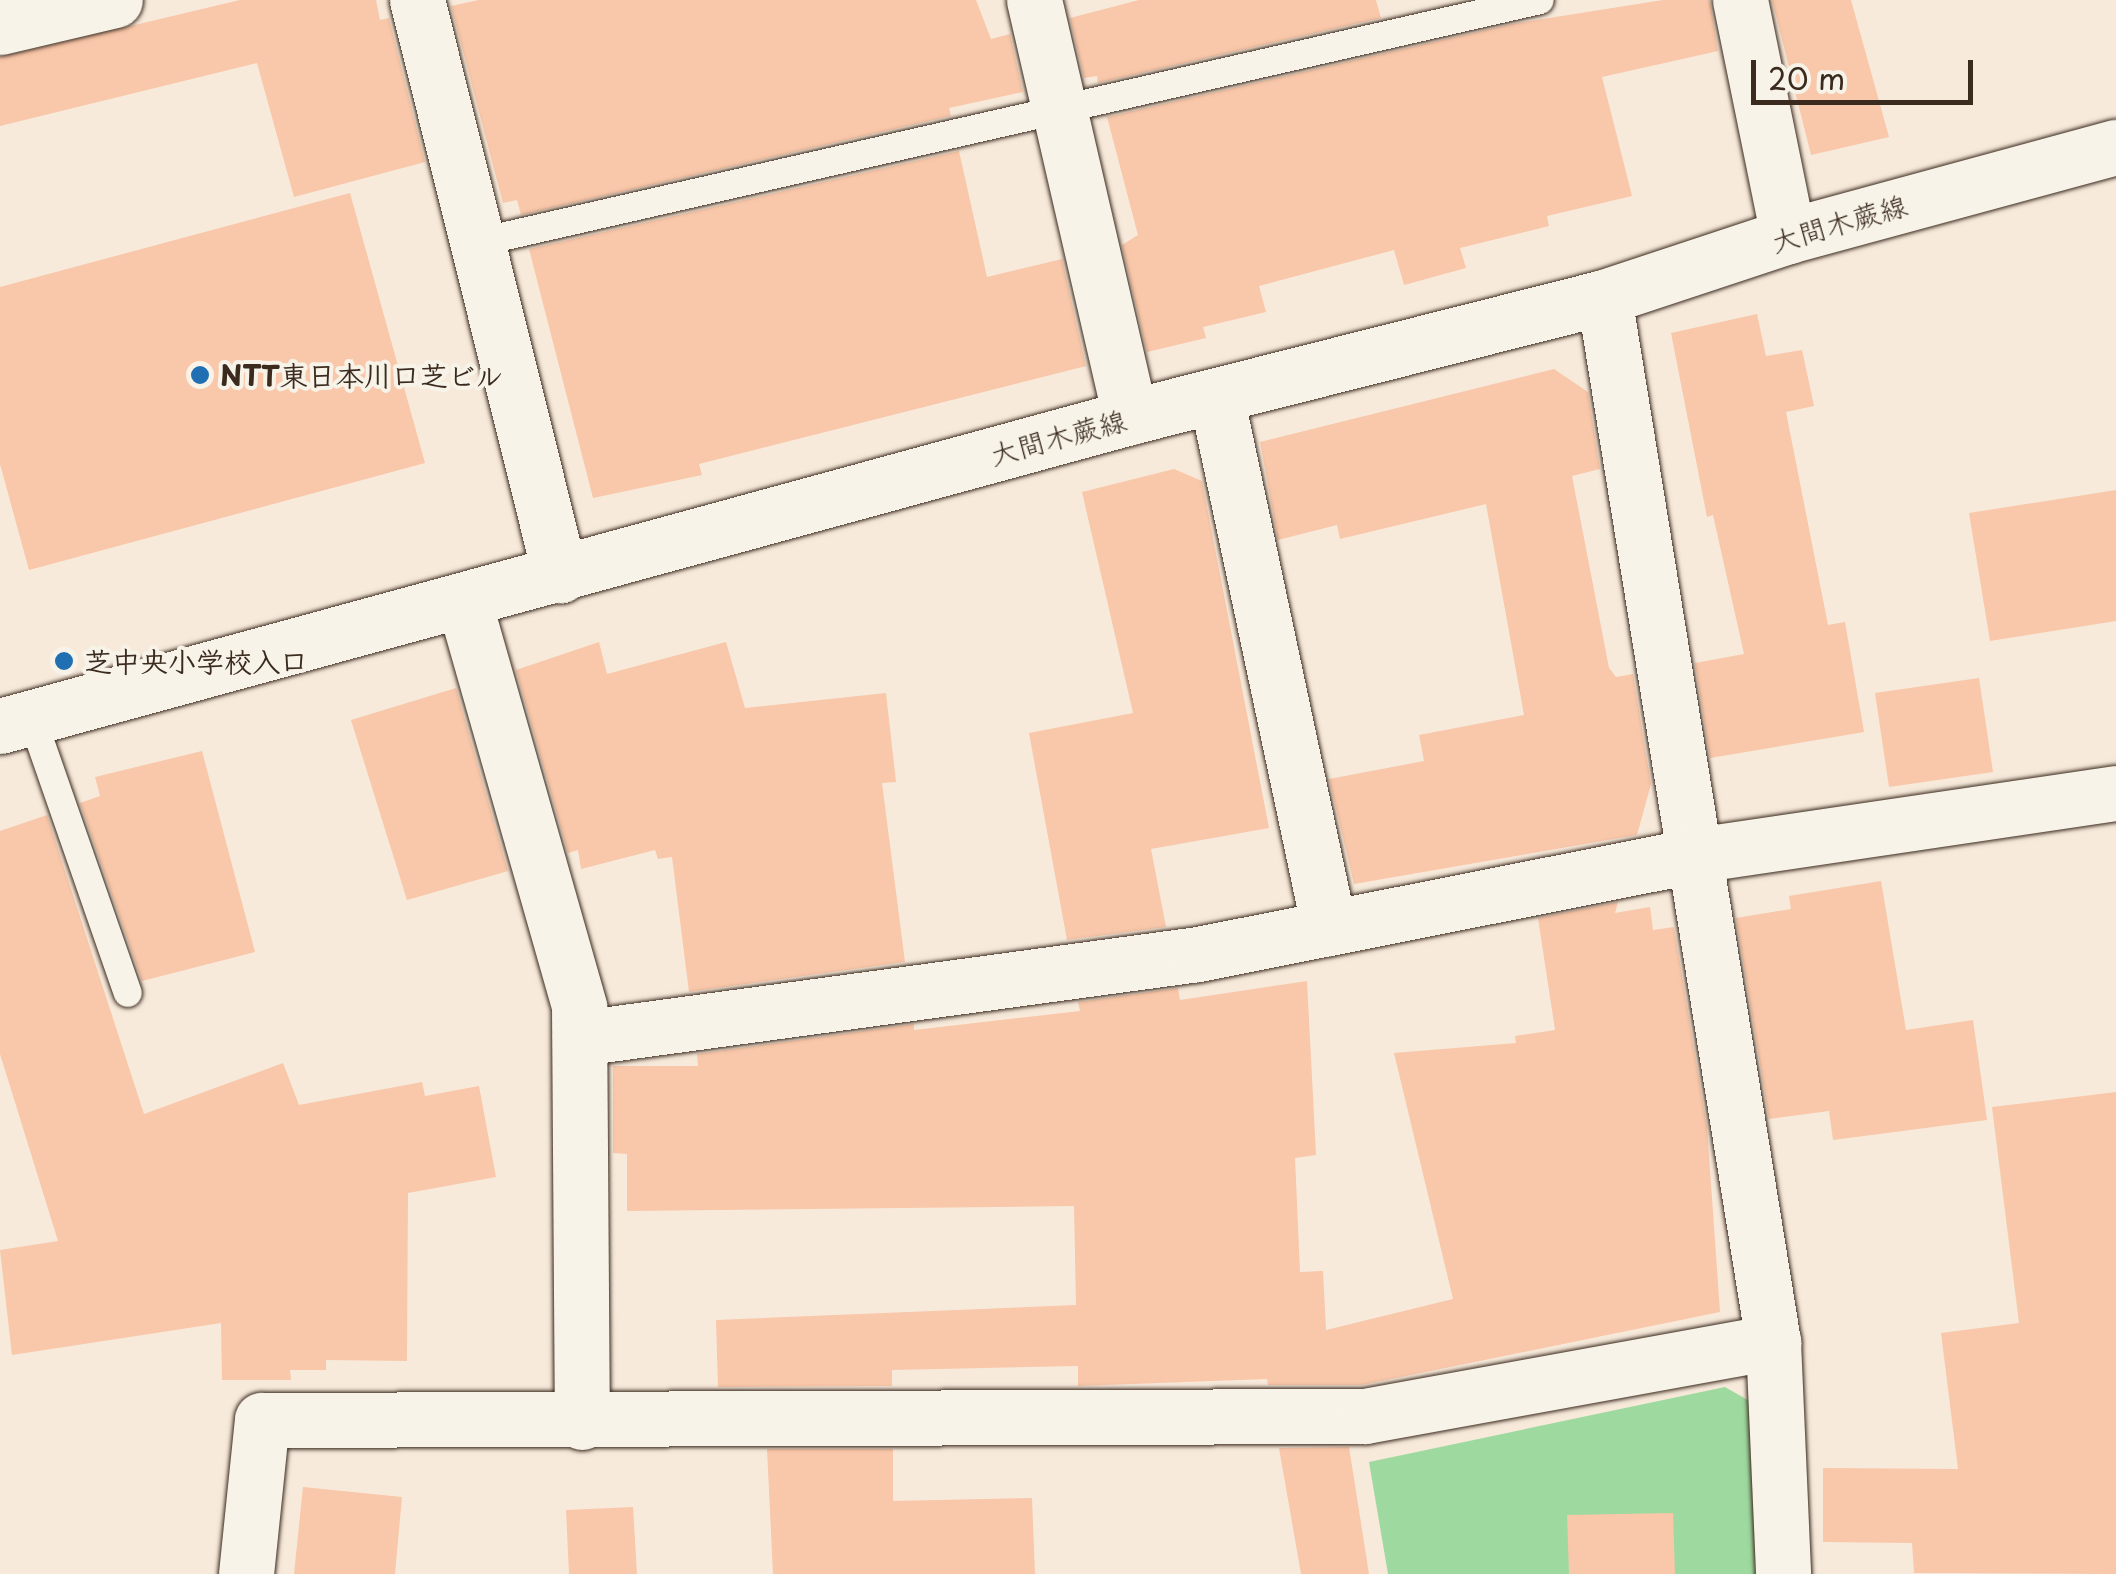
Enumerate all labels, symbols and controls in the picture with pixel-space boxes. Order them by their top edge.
scale bar [1756,40,1978,102]
text: 20 m [1768,55,1845,100]
street label: 大間木蕨線 [1767,188,1911,258]
place label: NTT東日本川口芝ビル [220,358,504,392]
marker: NTT東日本川口芝ビル [189,364,211,386]
street label: 大間木蕨線 [986,403,1130,471]
place label: 芝中央小学校入口 [84,644,308,678]
marker: 芝中央小学校入口 [53,650,75,672]

